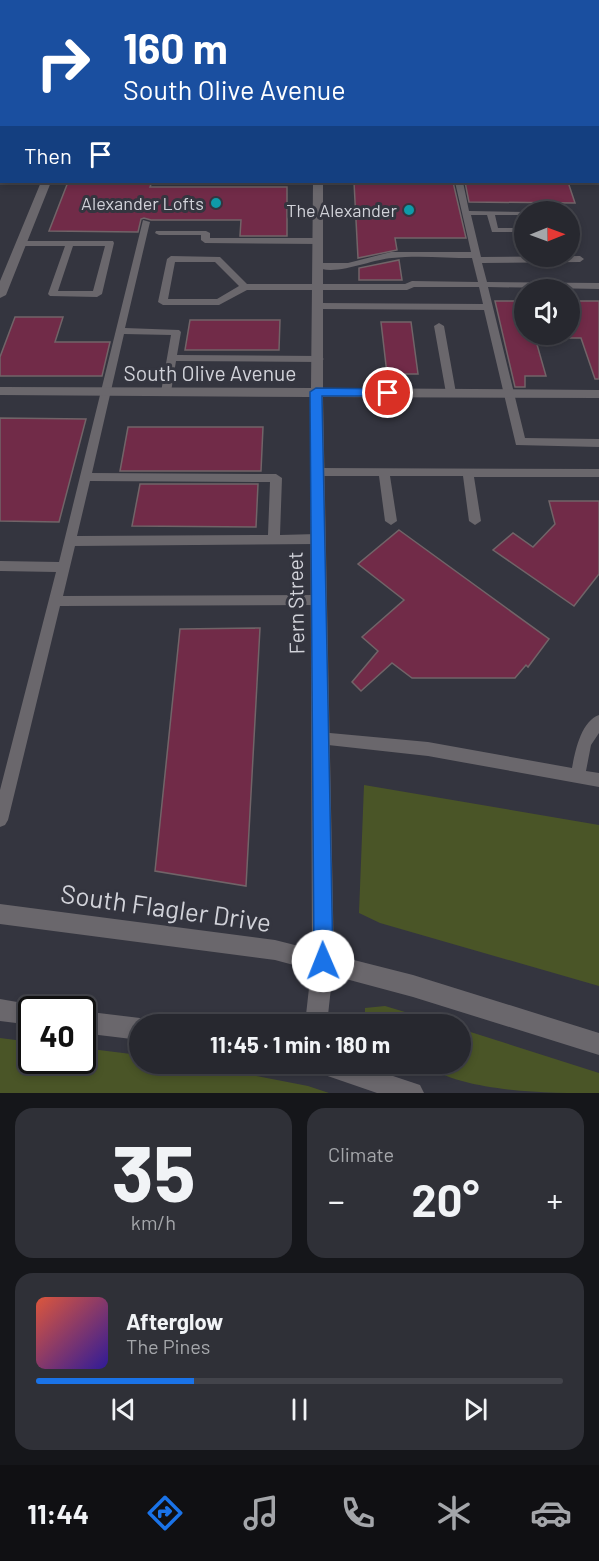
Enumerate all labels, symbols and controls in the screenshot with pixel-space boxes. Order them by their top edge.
text: 160 m [123,22,228,72]
icon: right [24,24,102,102]
text: South Olive Avenue [123,73,346,105]
icon: arrive [84,138,117,171]
text: Then [24,142,72,168]
place label: Alexander Lofts [81,192,204,214]
marker: Alexander Lofts [209,196,223,210]
place label: The Alexander [286,199,397,221]
north arrow [514,201,580,267]
map controls [514,201,580,345]
marker: The Alexander [402,203,416,217]
button: sound [514,279,580,345]
street label: South Olive Avenue [123,360,297,385]
pin [362,367,413,418]
icon: arrive [371,376,404,409]
street label: Fern Street [282,551,308,655]
street label: South Flagler Drive [59,877,273,937]
position arrow [291,929,355,993]
speed limit sign: 40 [18,996,96,1074]
text: 11:45 · 1 min · 180 m [210,1031,390,1057]
text: 35 [111,1124,196,1218]
text: Climate [328,1142,394,1166]
text: 20° [412,1172,479,1226]
text: − [328,1180,345,1220]
text: + [547,1180,563,1220]
text: km/h [131,1210,176,1234]
text: Afterglow [126,1308,223,1334]
text: The Pines [126,1334,210,1358]
icon: previous [107,1393,140,1426]
icon: pause [283,1393,316,1426]
icon: next [459,1393,492,1426]
icon: directions [144,1492,186,1534]
icon: music [240,1492,282,1534]
icon: phone [337,1492,379,1534]
icon: climate [433,1492,475,1534]
icon: car [530,1492,572,1534]
text: 11:44 [27,1497,89,1529]

